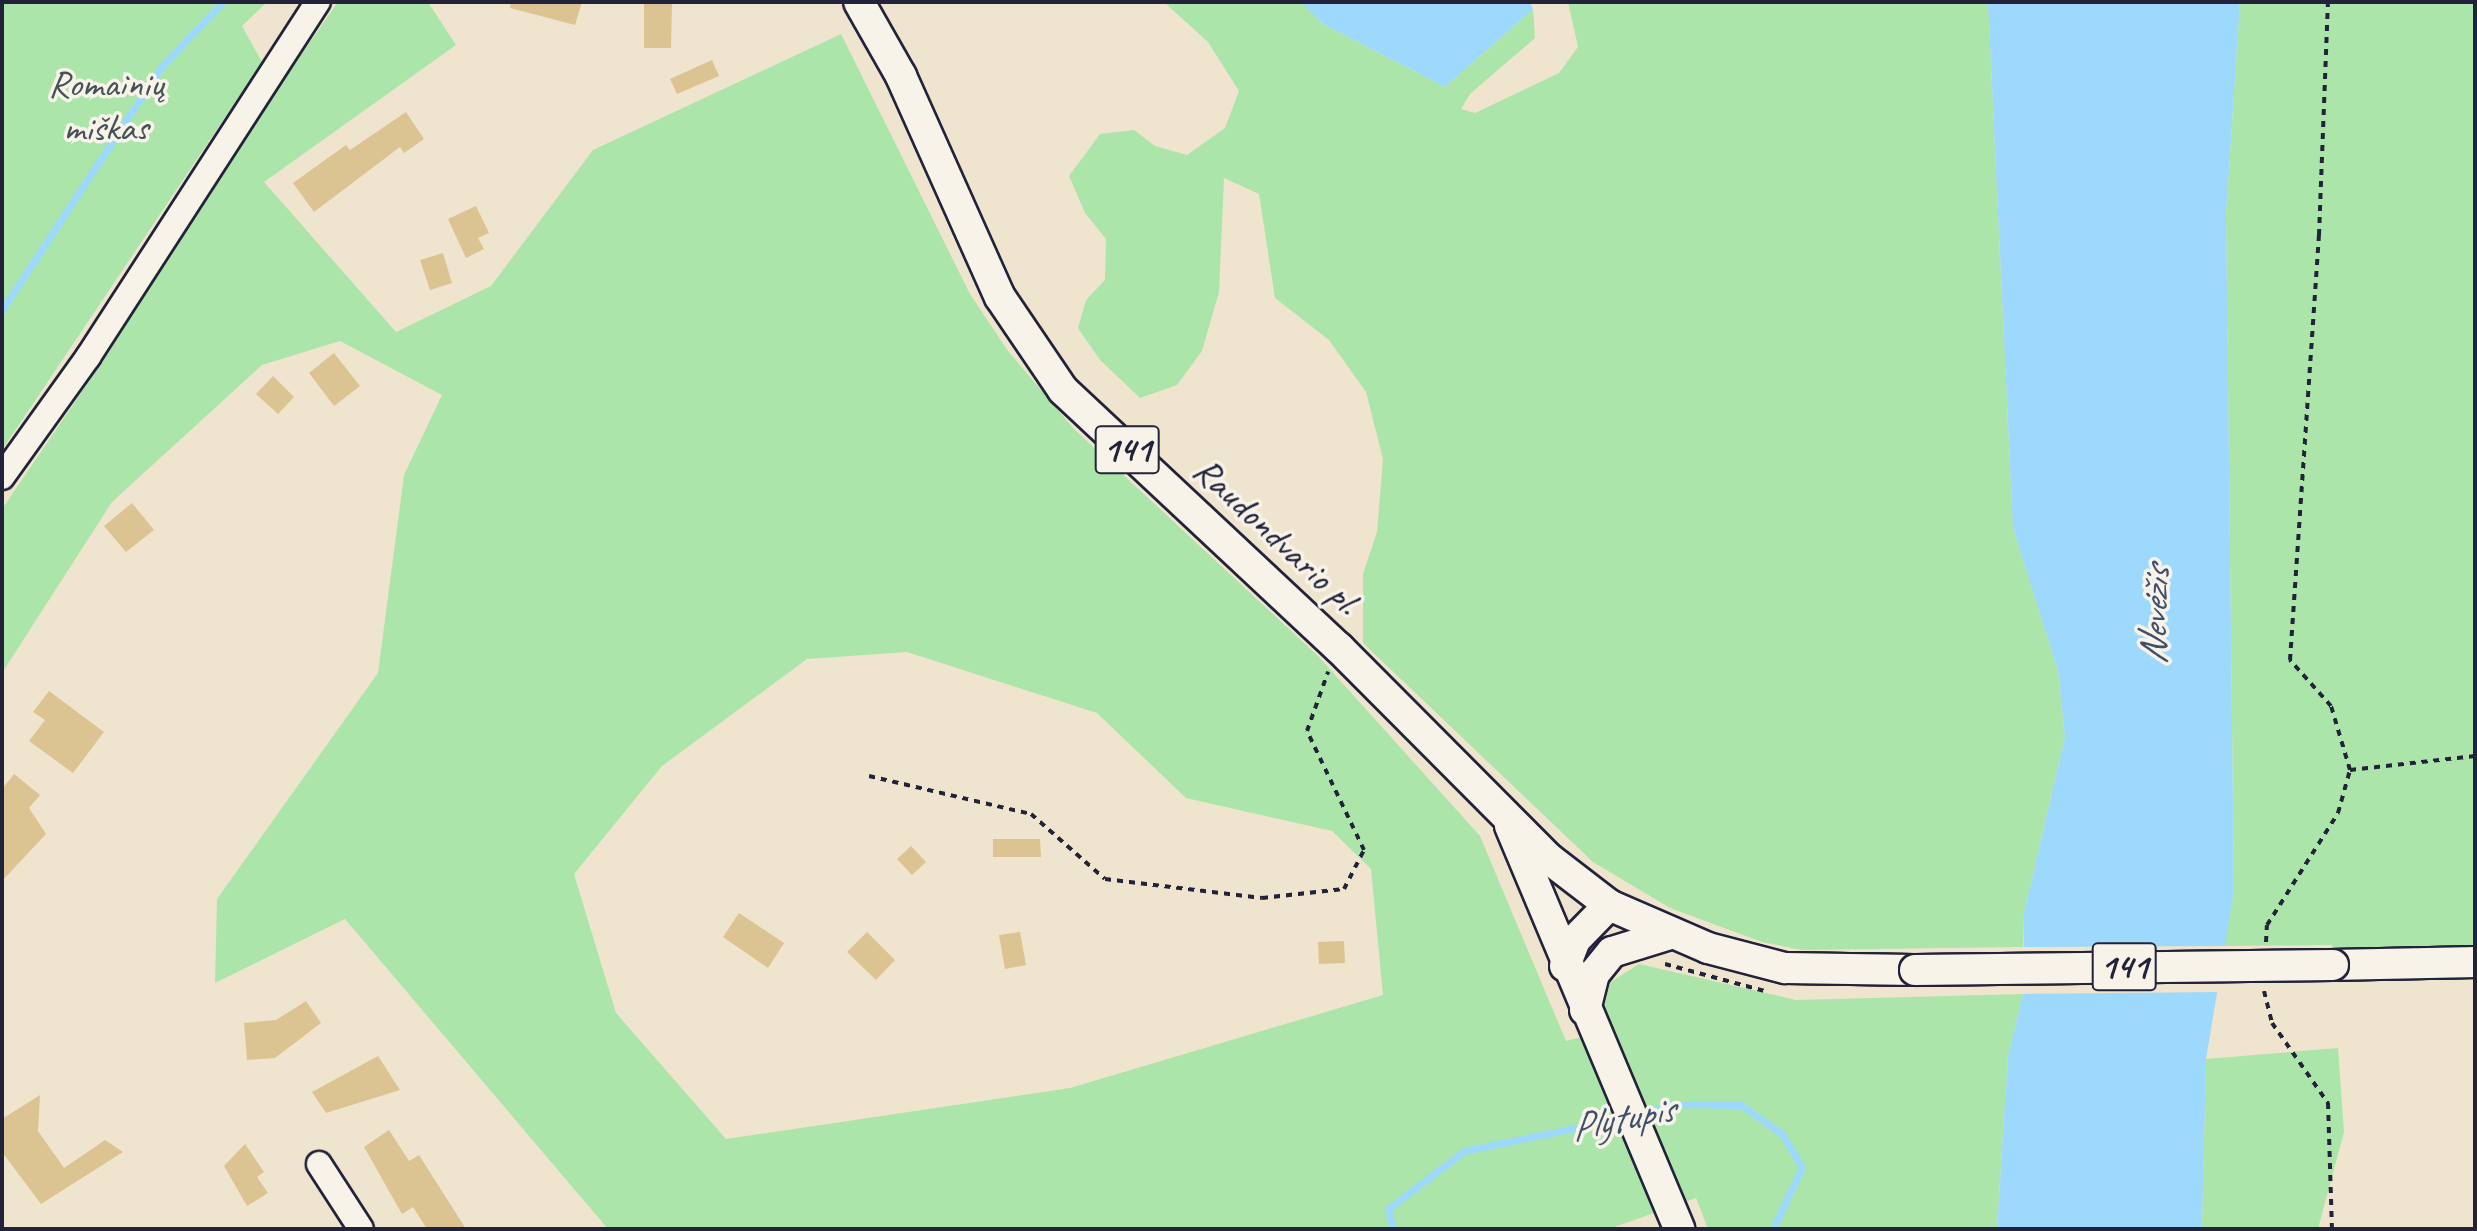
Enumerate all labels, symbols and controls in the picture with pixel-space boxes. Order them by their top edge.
park label: Romainių miškas [48,61,164,150]
road number: 141 [1093,418,1161,482]
street label: Raudondvario pl. [1184,447,1370,625]
water label: Nevėžis [2128,567,2180,665]
road number: 141 [2090,935,2158,999]
water label: Plytupis [1567,1085,1677,1151]

